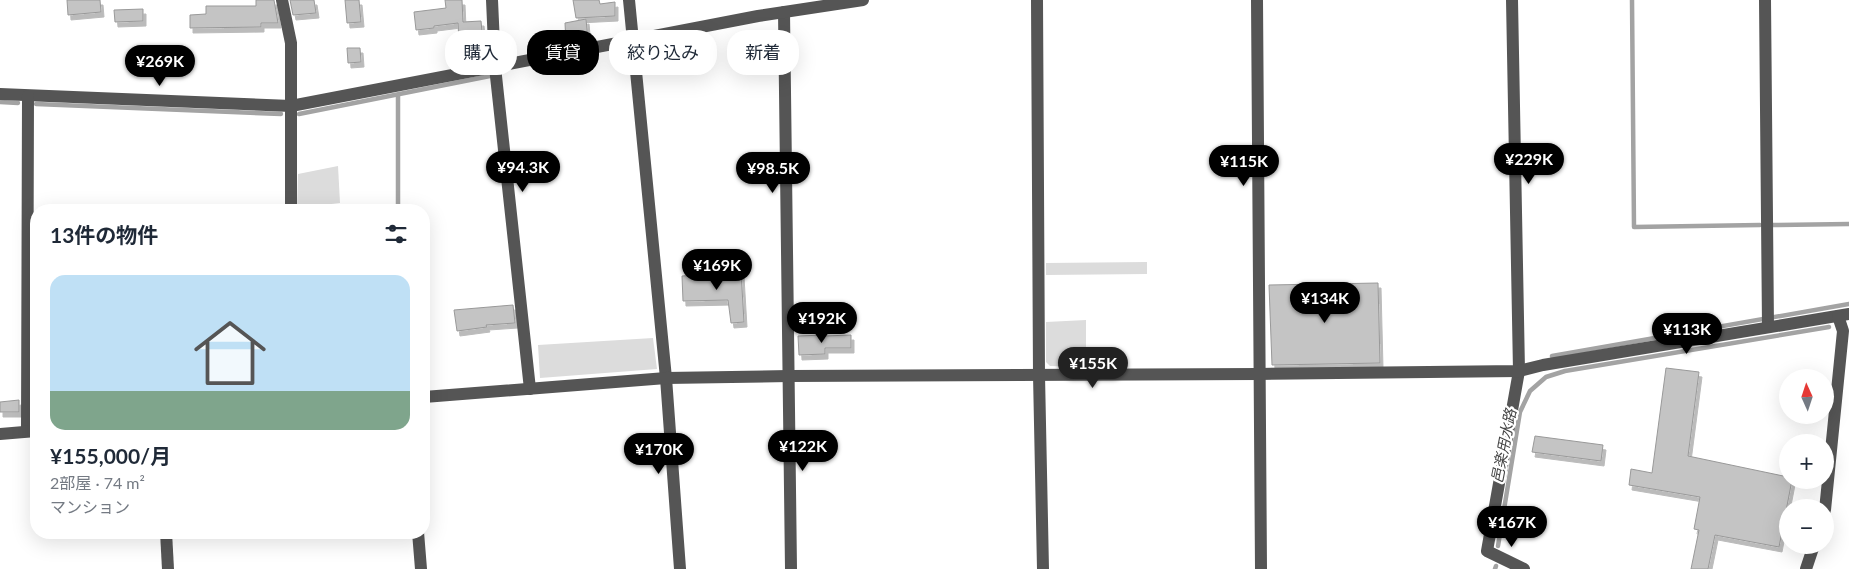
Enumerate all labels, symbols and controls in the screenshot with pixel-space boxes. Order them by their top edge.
chip: 購入 [445,30,517,75]
chip: 賃貸 [527,30,599,75]
chip: 絞り込み [609,30,717,75]
chip: 新着 [727,30,799,75]
pin: ¥269K [125,44,195,87]
text: ¥269K [136,51,184,70]
pin: ¥229K [1494,142,1564,185]
pin: ¥115K [1209,144,1279,187]
text: ¥229K [1505,149,1553,168]
pin: ¥94.3K [482,150,564,193]
text: ¥115K [1220,151,1268,170]
pin: ¥98.5K [732,152,814,194]
text: ¥94.3K [497,157,549,176]
text: ¥98.5K [747,158,799,177]
icon: filters [382,220,410,248]
text: 13件の物件 [50,222,158,247]
pin: ¥169K [682,248,752,291]
text: ¥169K [693,255,741,274]
pin: ¥134K [1290,282,1360,324]
text: ¥134K [1301,288,1349,307]
pin: ¥192K [787,302,857,344]
icon: home [185,308,275,398]
text: ¥192K [798,308,846,327]
pin: ¥113K [1652,312,1722,355]
text: ¥113K [1663,319,1711,338]
pin: ¥155K [1058,346,1128,389]
text: ¥155K [1069,353,1117,372]
north arrow [1779,369,1834,424]
map controls [1779,369,1834,554]
water label: 邑楽用水路 [1487,406,1519,485]
pin: ¥122K [768,430,838,472]
pin: ¥170K [624,432,694,475]
button: + [1779,434,1834,489]
text: ¥122K [779,436,827,455]
text: ¥170K [635,439,683,458]
text: ¥155,000/月 [50,443,171,468]
text: 2部屋 · 74 m² [50,473,145,492]
text: マンション [50,497,130,516]
button: − [1779,499,1834,554]
pin: ¥167K [1477,506,1547,548]
text: ¥167K [1488,512,1536,531]

